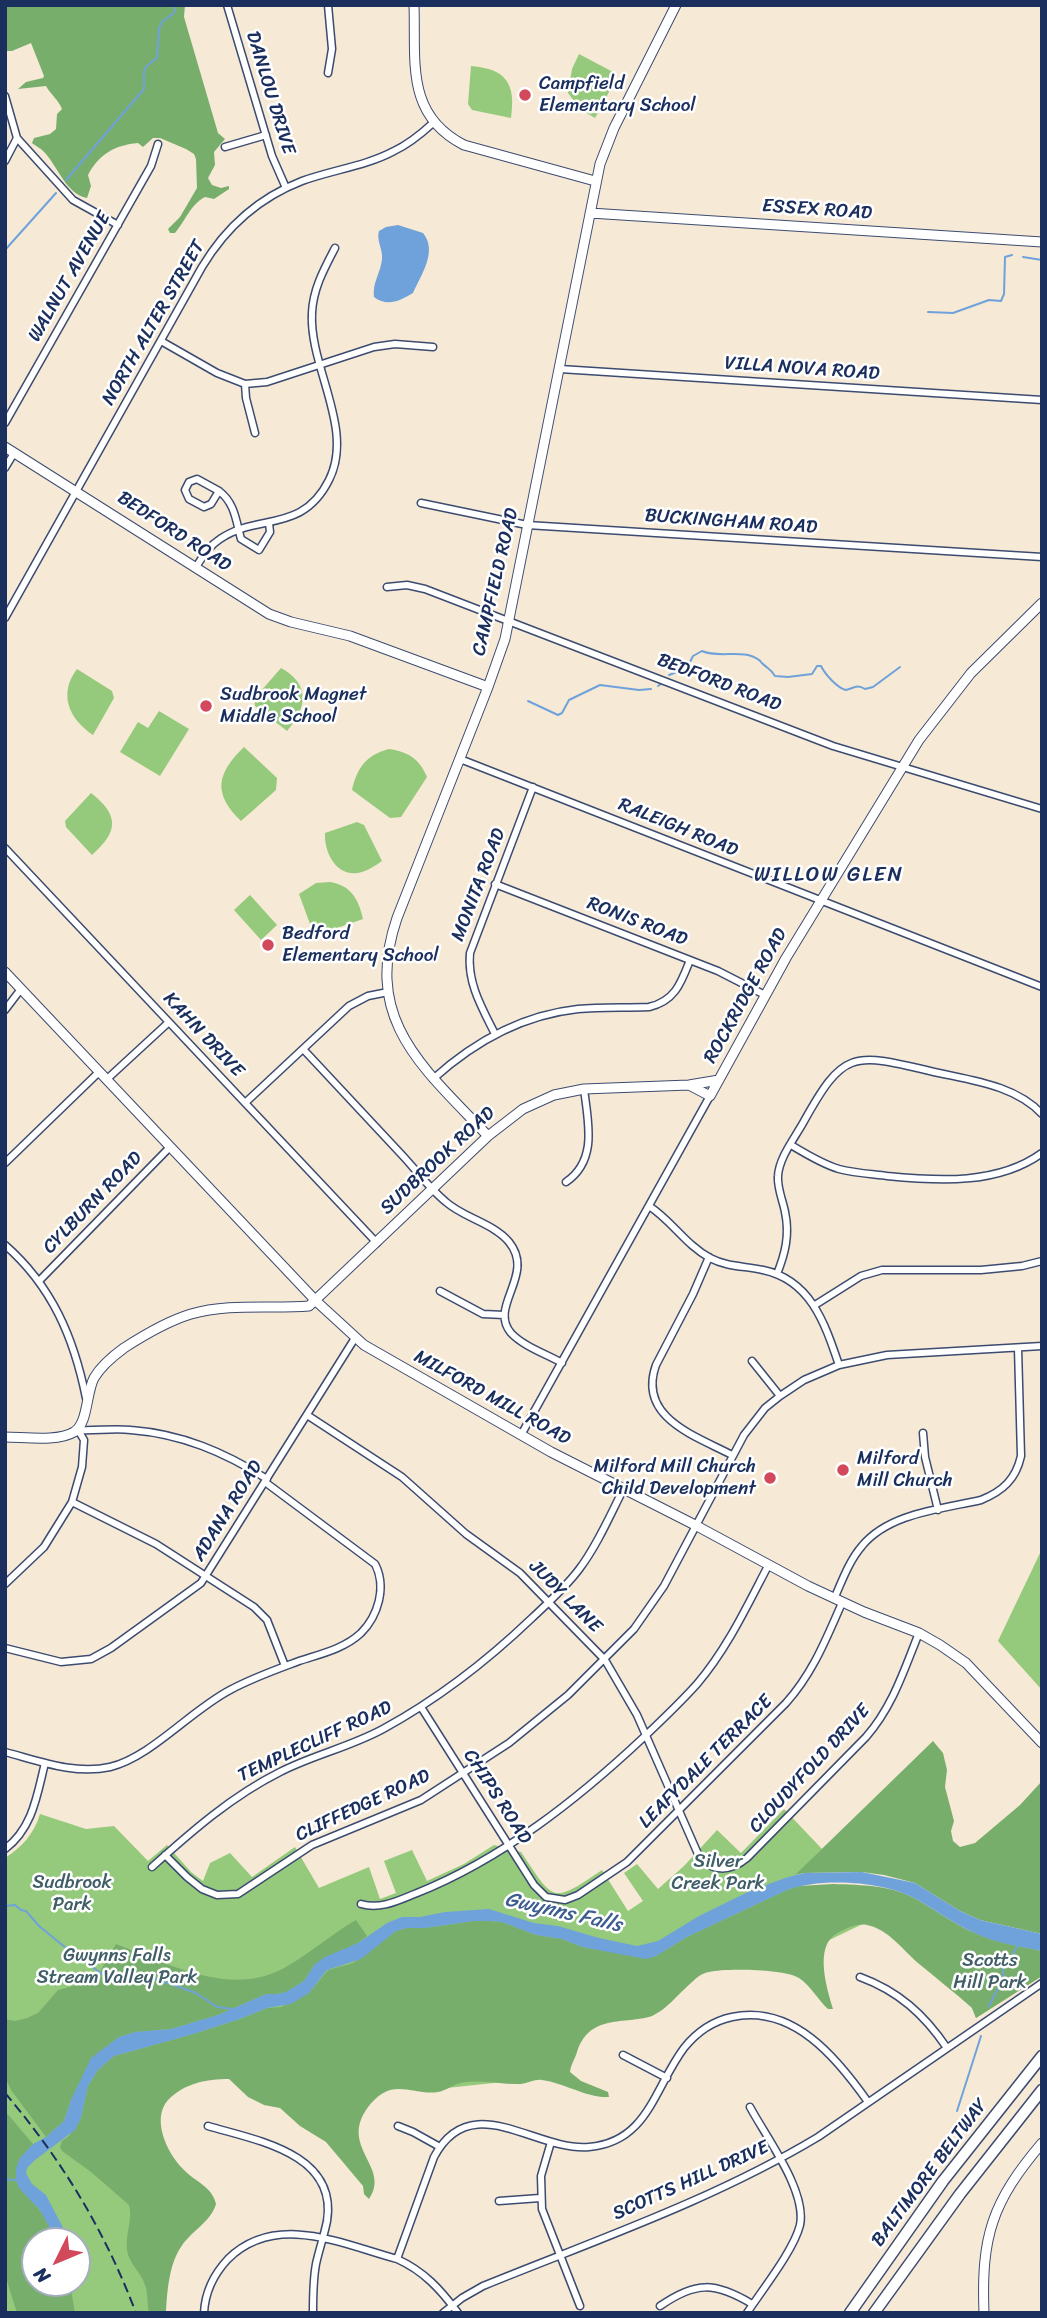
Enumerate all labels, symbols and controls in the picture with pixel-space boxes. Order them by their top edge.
street label: DANLOU DRIVE [240,29,300,157]
place label: Campfield Elementary School [539,73,696,117]
marker: Campfield Elementary School [517,87,533,103]
street label: ESSEX ROAD [761,195,873,225]
street label: WALNUT AVENUE [24,208,116,346]
street label: NORTH ALTER STREET [97,236,211,410]
street label: VILLA NOVA ROAD [724,352,880,386]
street label: BEDFORD ROAD [113,487,235,577]
street label: BUCKINGHAM ROAD [644,505,818,539]
street label: CAMPFIELD ROAD [468,506,524,658]
street label: BEDFORD ROAD [654,649,784,717]
place label: Sudbrook Magnet Middle School [220,684,366,728]
marker: Sudbrook Magnet Middle School [198,698,214,714]
street label: RALEIGH ROAD [615,794,741,862]
street label: MONITA ROAD [447,825,511,945]
district label: WILLOW GLEN [755,863,903,889]
street label: RONIS ROAD [584,892,690,952]
place label: Bedford Elementary School [282,923,439,967]
street label: ROCKRIDGE ROAD [699,925,793,1067]
marker: Bedford Elementary School [260,937,276,953]
street label: KAHN DRIVE [158,988,248,1082]
street label: SUDBROOK ROAD [376,1102,500,1220]
street label: CYLBURN ROAD [39,1147,147,1259]
street label: MILFORD MILL ROAD [410,1346,574,1450]
place label: Milford Mill Church [857,1448,953,1492]
street label: ADANA ROAD [188,1456,268,1566]
place label: Milford Mill Church Child Development [593,1456,756,1500]
marker: Milford Mill Church [835,1462,851,1478]
marker: Milford Mill Church Child Development [762,1470,778,1486]
street label: JUDY LANE [524,1556,606,1638]
street label: LEAFYDALE TERRACE [635,1691,777,1833]
street label: TEMPLECLIFF ROAD [234,1696,396,1788]
street label: CLOUDYFOLD DRIVE [745,1700,875,1838]
street label: CHIPS ROAD [458,1745,536,1849]
street label: CLIFFEDGE ROAD [292,1765,434,1847]
park label: Silver Creek Park [671,1851,765,1895]
park label: Sudbrook Park [32,1872,112,1916]
water label: Gwynns Falls [502,1887,624,1939]
park label: Gwynns Falls Stream Valley Park [37,1945,197,1989]
park label: Scotts Hill Park [953,1950,1027,1994]
street label: BALTIMORE BELTWAY [867,2095,993,2251]
street label: SCOTTS HILL DRIVE [609,2136,773,2226]
north arrow [21,2227,91,2297]
text: N [25,2259,58,2291]

